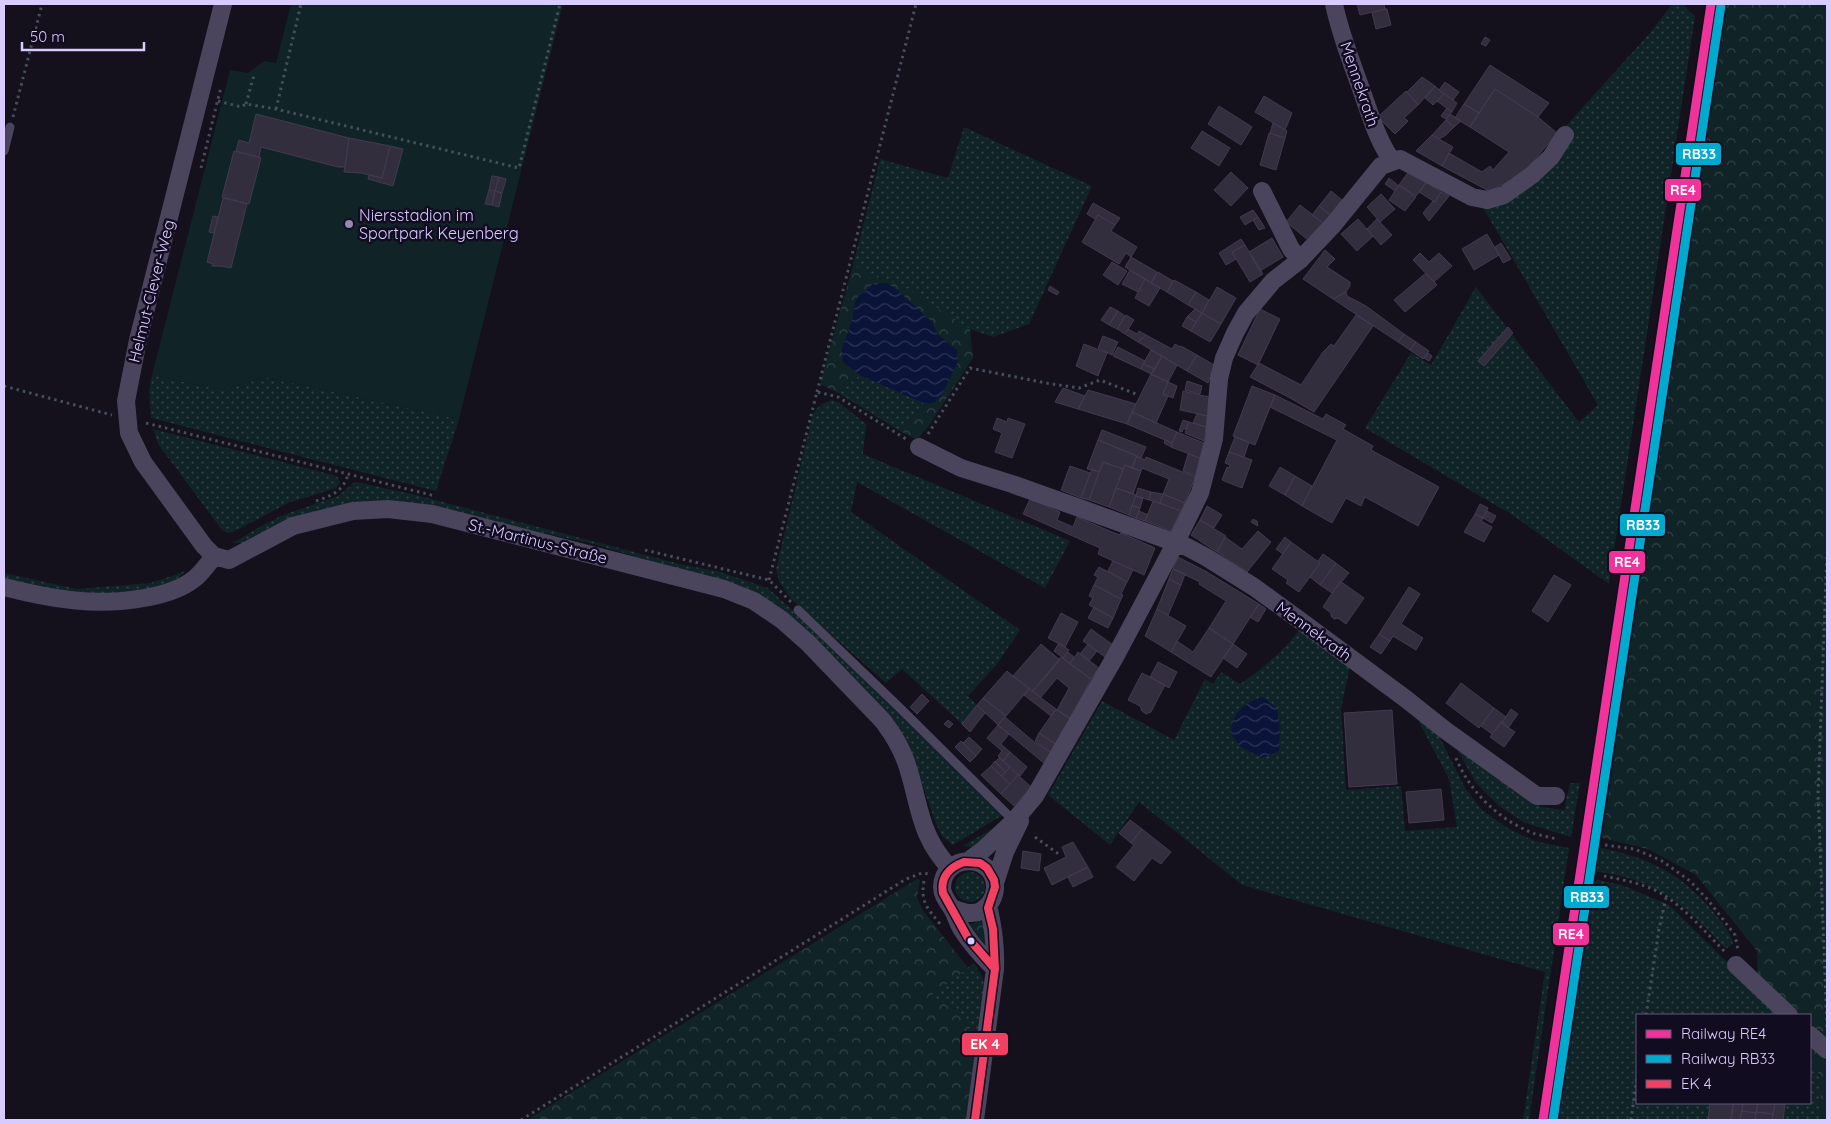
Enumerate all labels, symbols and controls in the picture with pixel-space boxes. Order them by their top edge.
scale bar [22,20,145,52]
text: 50 m [30,27,65,46]
street label: Mennekrath [1336,39,1384,129]
line badge: RB33 [1675,142,1722,166]
text: RB33 [1682,145,1716,163]
line badge: RE4 [1664,178,1702,202]
text: RE4 [1670,181,1696,199]
place label: Niersstadion im Sportpark Keyenberg [359,205,519,243]
street label: Helmut-Clever-Weg [124,217,178,365]
marker: Niersstadion im Sportpark Keyenberg [343,218,355,230]
line badge: RB33 [1619,513,1666,537]
street label: St.-Martinus-Straße [466,514,610,568]
text: RB33 [1626,516,1660,534]
line badge: RE4 [1608,550,1646,574]
text: RE4 [1614,553,1640,571]
street label: Mennekrath [1272,597,1356,665]
line badge: RB33 [1563,885,1610,909]
text: RB33 [1570,888,1604,906]
line badge: RE4 [1552,922,1590,946]
text: RE4 [1558,925,1584,943]
unlabelled marker [966,936,976,946]
legend [1636,1014,1811,1104]
text: Railway RE4 [1681,1024,1766,1043]
line badge: EK 4 [961,1032,1009,1056]
text: EK 4 [970,1035,1000,1053]
text: Railway RB33 [1681,1049,1775,1068]
text: EK 4 [1681,1074,1712,1093]

